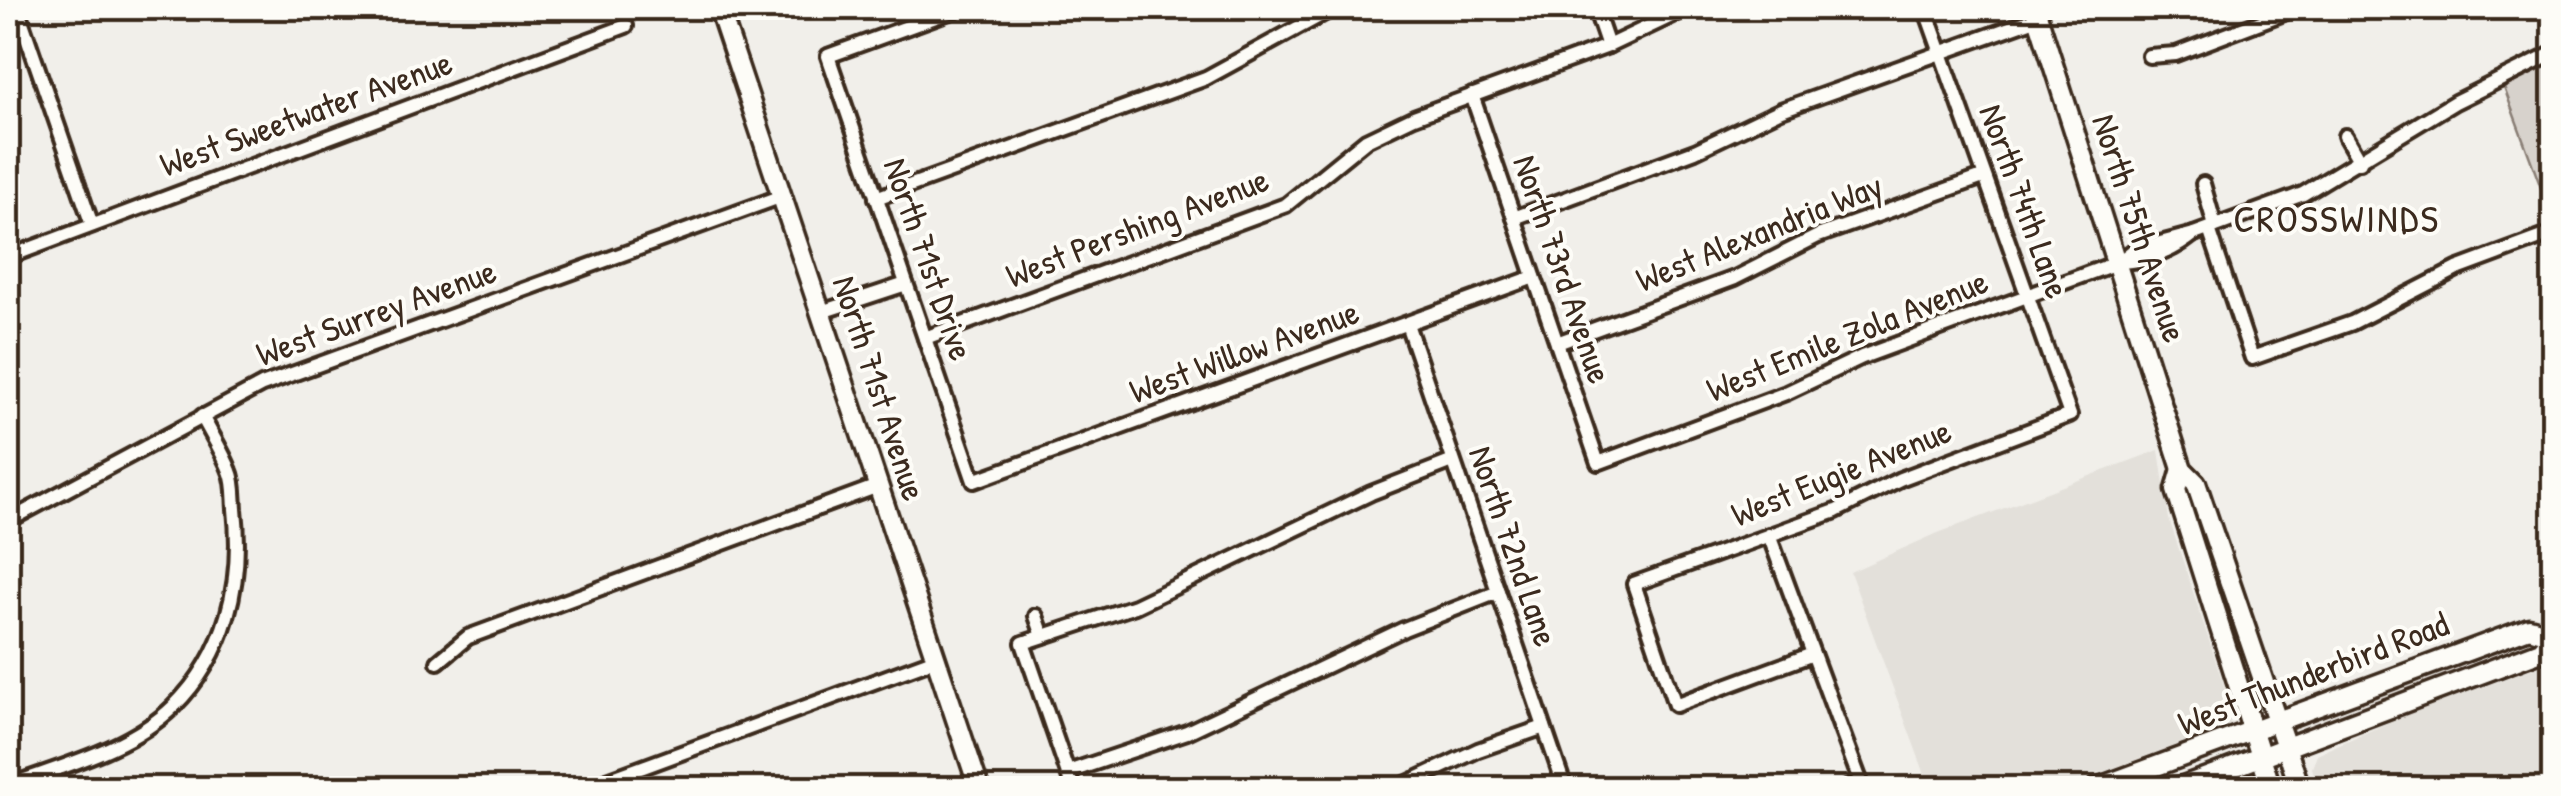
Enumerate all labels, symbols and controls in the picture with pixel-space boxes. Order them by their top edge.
street label: West Sweetwater Avenue [154,38,459,188]
street label: North 74th Lane [1968,98,2082,304]
street label: North 75th Avenue [2081,108,2199,348]
street label: North 73rd Avenue [1502,149,1624,389]
street label: North 71st Drive [873,152,985,366]
street label: West Pershing Avenue [999,155,1275,299]
street label: West Alexandria Way [1629,161,1889,303]
district label: CROSSWINDS [2233,192,2441,244]
street label: West Surrey Avenue [250,247,502,377]
street label: West Emile Zola Avenue [1700,257,1995,413]
street label: North 71st Avenue [822,270,938,506]
street label: West Willow Avenue [1123,288,1365,414]
street label: West Eugie Avenue [1724,407,1958,537]
street label: North 72nd Lane [1458,440,1570,652]
street label: West Thunderbird Road [2171,600,2455,746]

